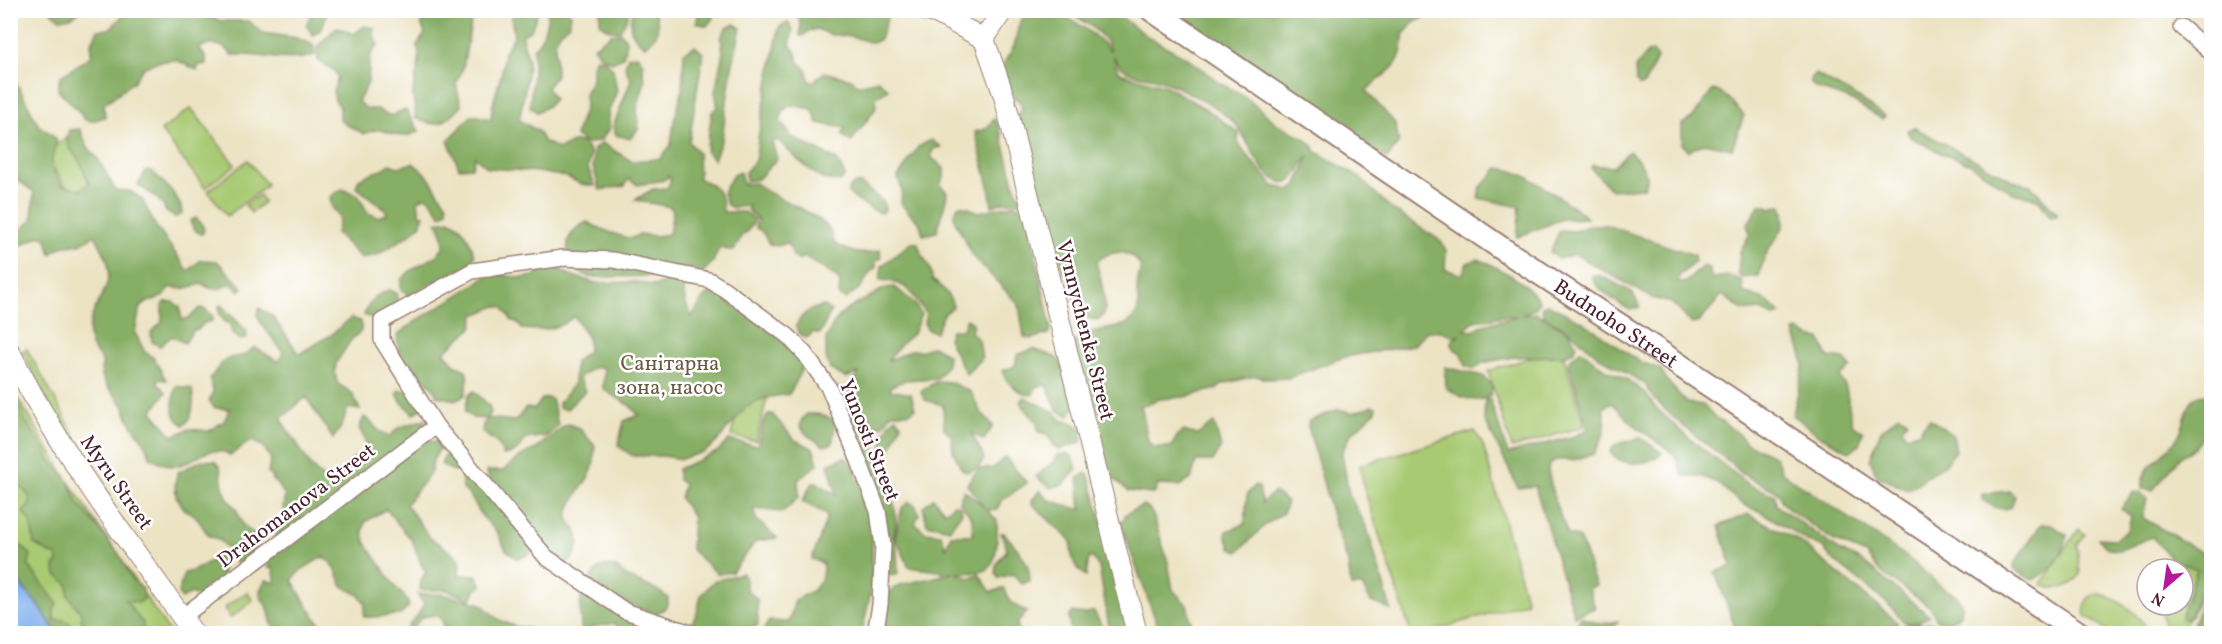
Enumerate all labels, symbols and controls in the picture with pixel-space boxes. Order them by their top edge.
street label: Vynnychenka Street [1048,237,1121,423]
street label: Budnoho Street [1547,273,1683,376]
park label: Санітарна зона, насос [617,350,723,403]
street label: Yunosti Street [831,375,906,506]
street label: Myru Street [72,430,159,536]
street label: Drahomanova Street [212,437,382,575]
north arrow [2135,557,2195,617]
text: N [2148,586,2169,611]

